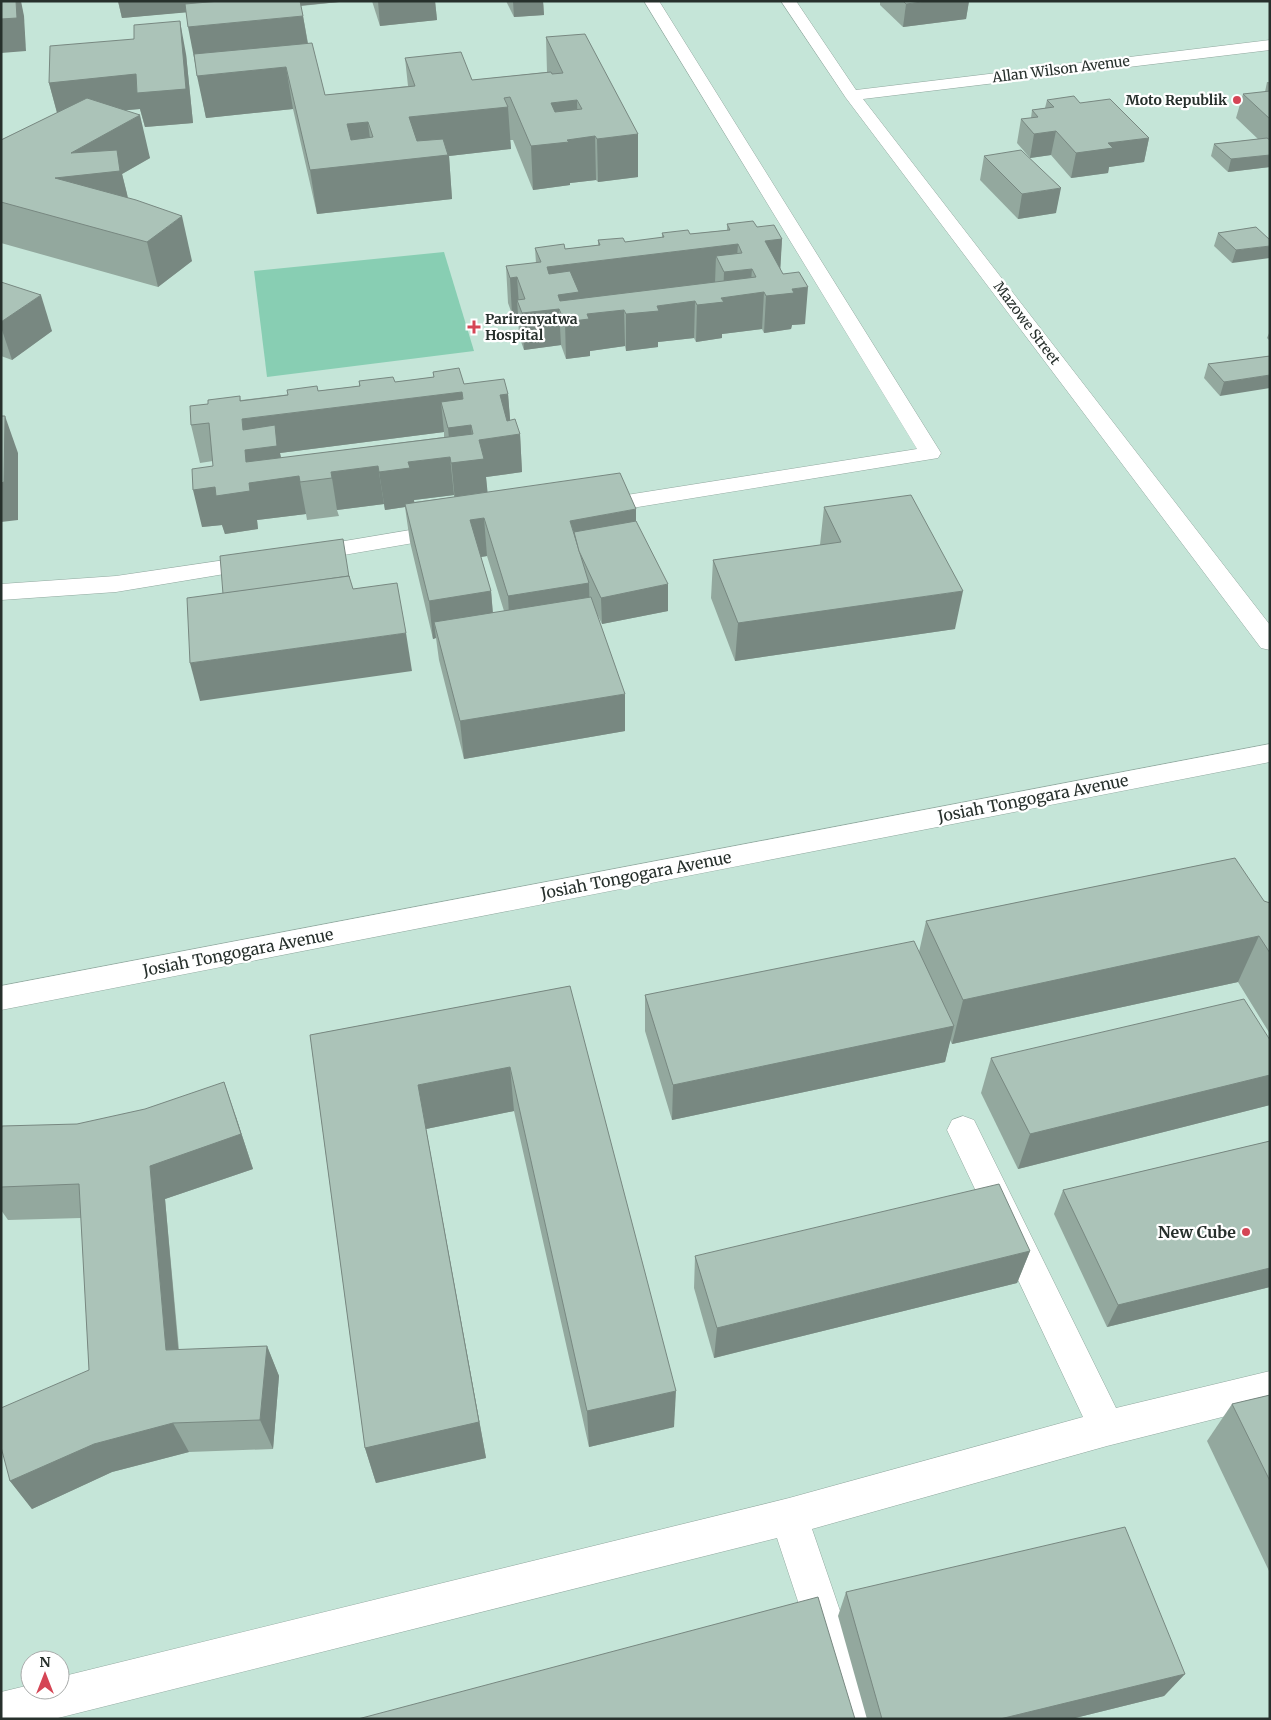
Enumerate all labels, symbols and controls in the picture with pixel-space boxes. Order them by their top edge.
street label: Allan Wilson Avenue [990,52,1131,86]
place label: Moto Republik [1126,91,1228,109]
marker: Moto Republik [1231,94,1243,106]
street label: Mazowe Street [990,278,1064,369]
place label: Parirenyatwa Hospital [485,310,578,344]
marker: Parirenyatwa Hospital [467,320,481,334]
street label: Josiah Tongogara Avenue [935,770,1130,826]
street label: Josiah Tongogara Avenue [538,847,733,903]
street label: Josiah Tongogara Avenue [140,924,335,980]
place label: New Cube [1158,1222,1236,1242]
marker: New Cube [1240,1226,1252,1238]
north arrow [20,1650,70,1700]
text: N [39,1653,51,1671]

